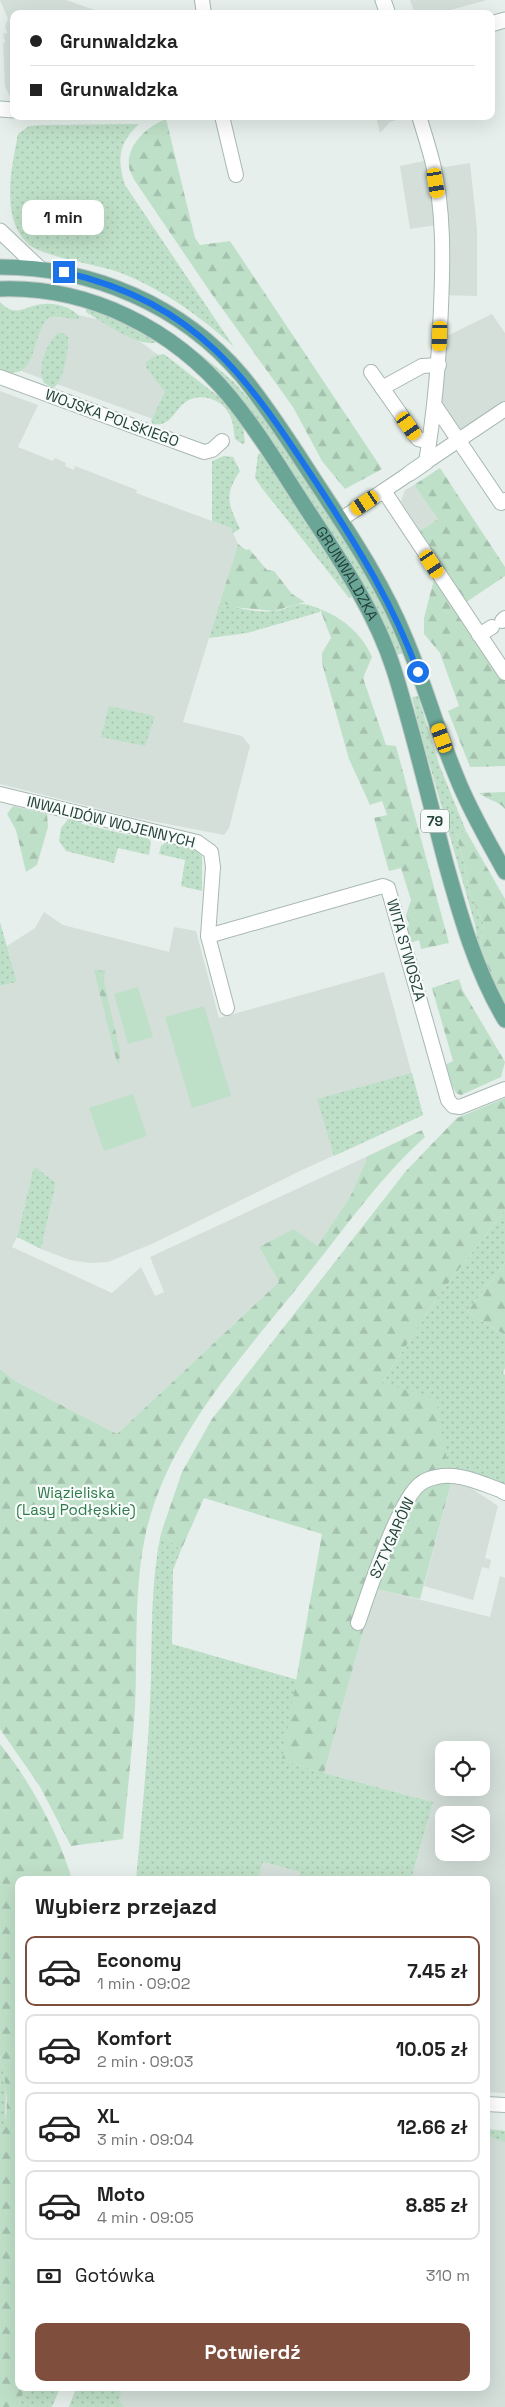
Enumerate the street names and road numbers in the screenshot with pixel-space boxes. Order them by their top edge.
street label: WOJSKA POLSKIEGO [43,384,182,451]
street label: GRUNWALDZKA [312,522,383,624]
street label: INWALIDÓW WOJENNYCH [25,791,197,852]
road number: 79 [421,809,449,832]
street label: WITA STWOSZA [383,897,430,1004]
street label: SZTYGARÓW [365,1494,418,1582]

